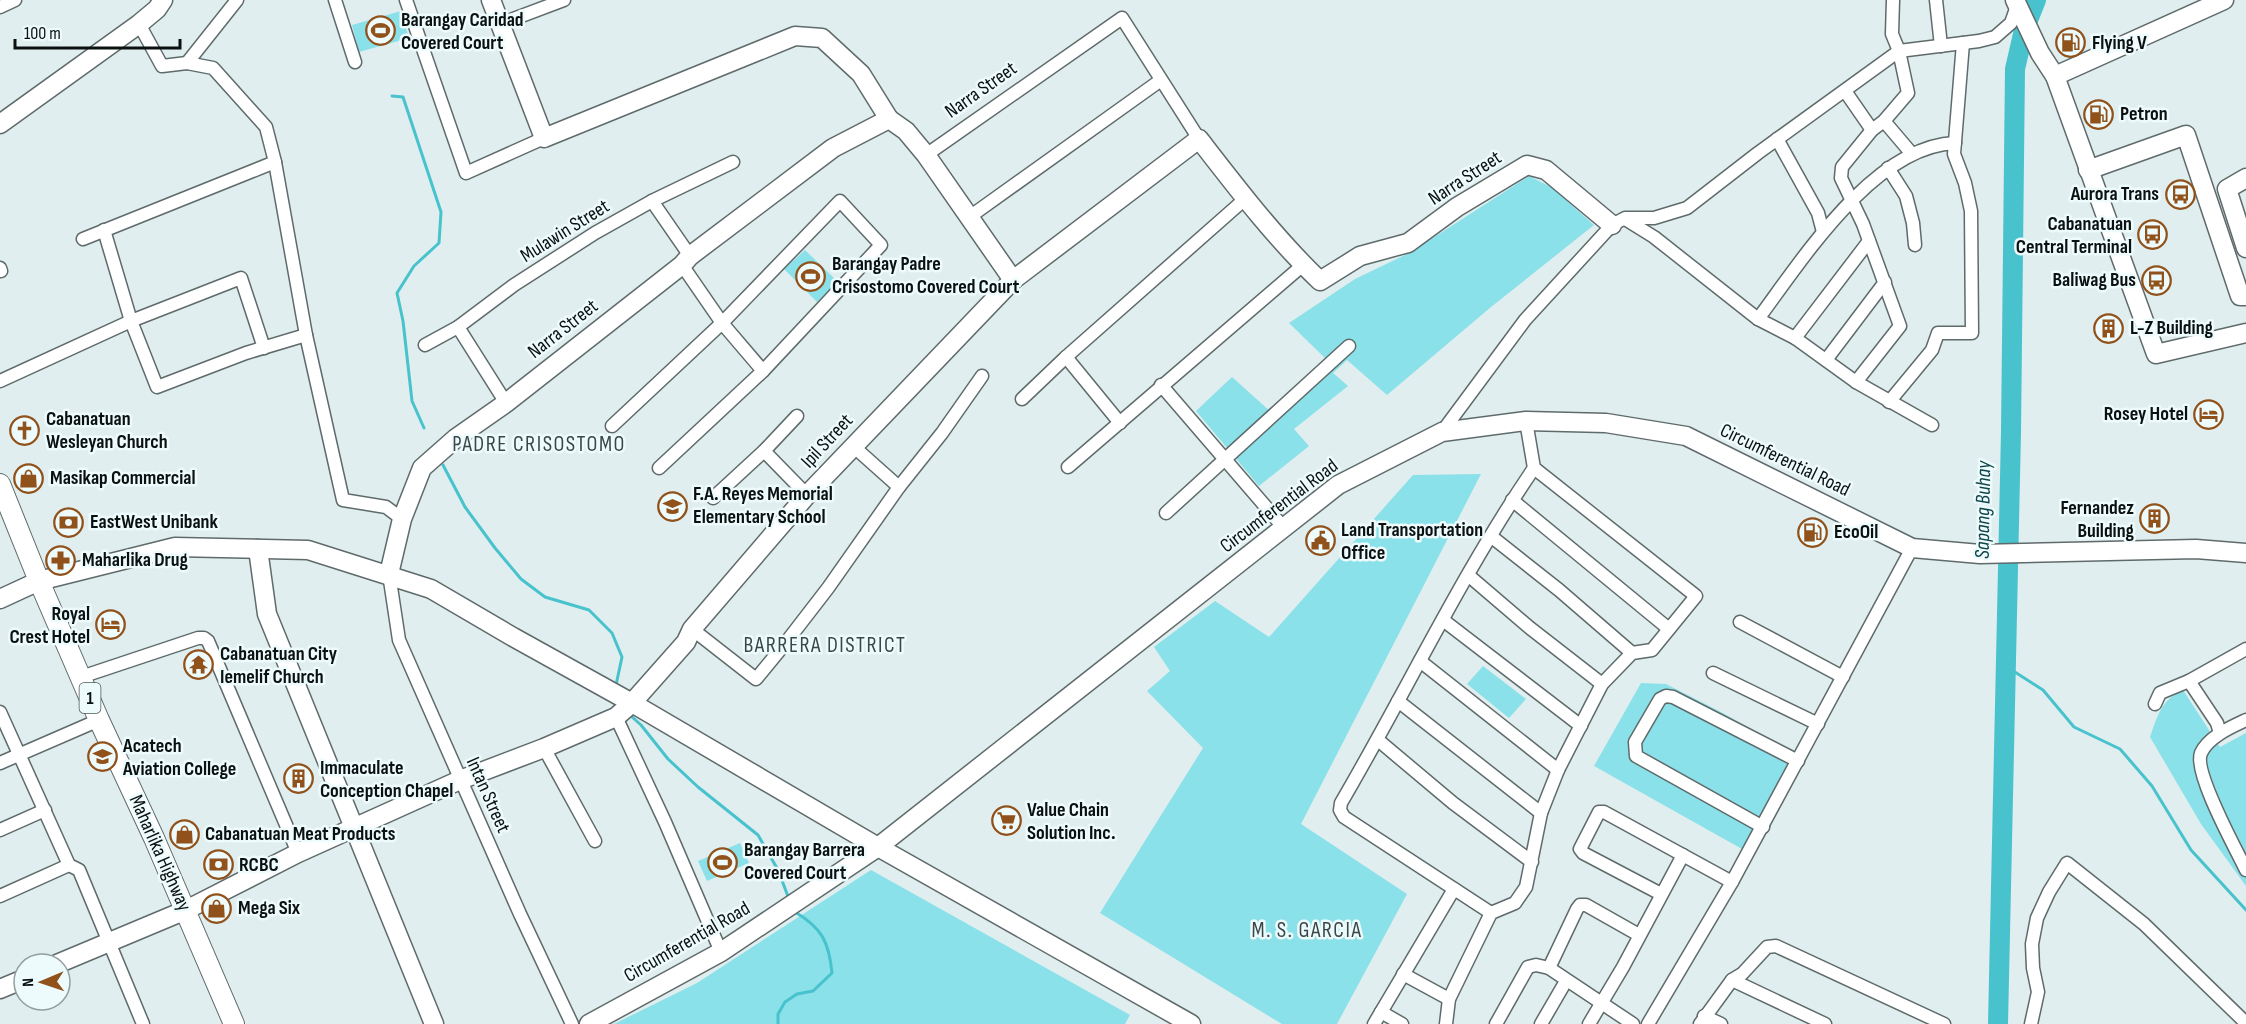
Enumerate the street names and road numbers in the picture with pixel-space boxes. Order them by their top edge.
street label: Narra Street [940,57,1022,123]
street label: Narra Street [1424,146,1506,210]
street label: Mulawin Street [516,194,614,268]
street label: Narra Street [523,294,603,364]
street label: Ipil Street [796,409,858,473]
street label: Circumferential Road [1716,418,1854,502]
street label: Circumferential Road [1215,454,1343,558]
road number: 1 [80,683,100,713]
street label: Intan Street [461,753,515,837]
street label: Maharlika Highway [124,791,196,915]
street label: Circumferential Road [620,896,754,988]

